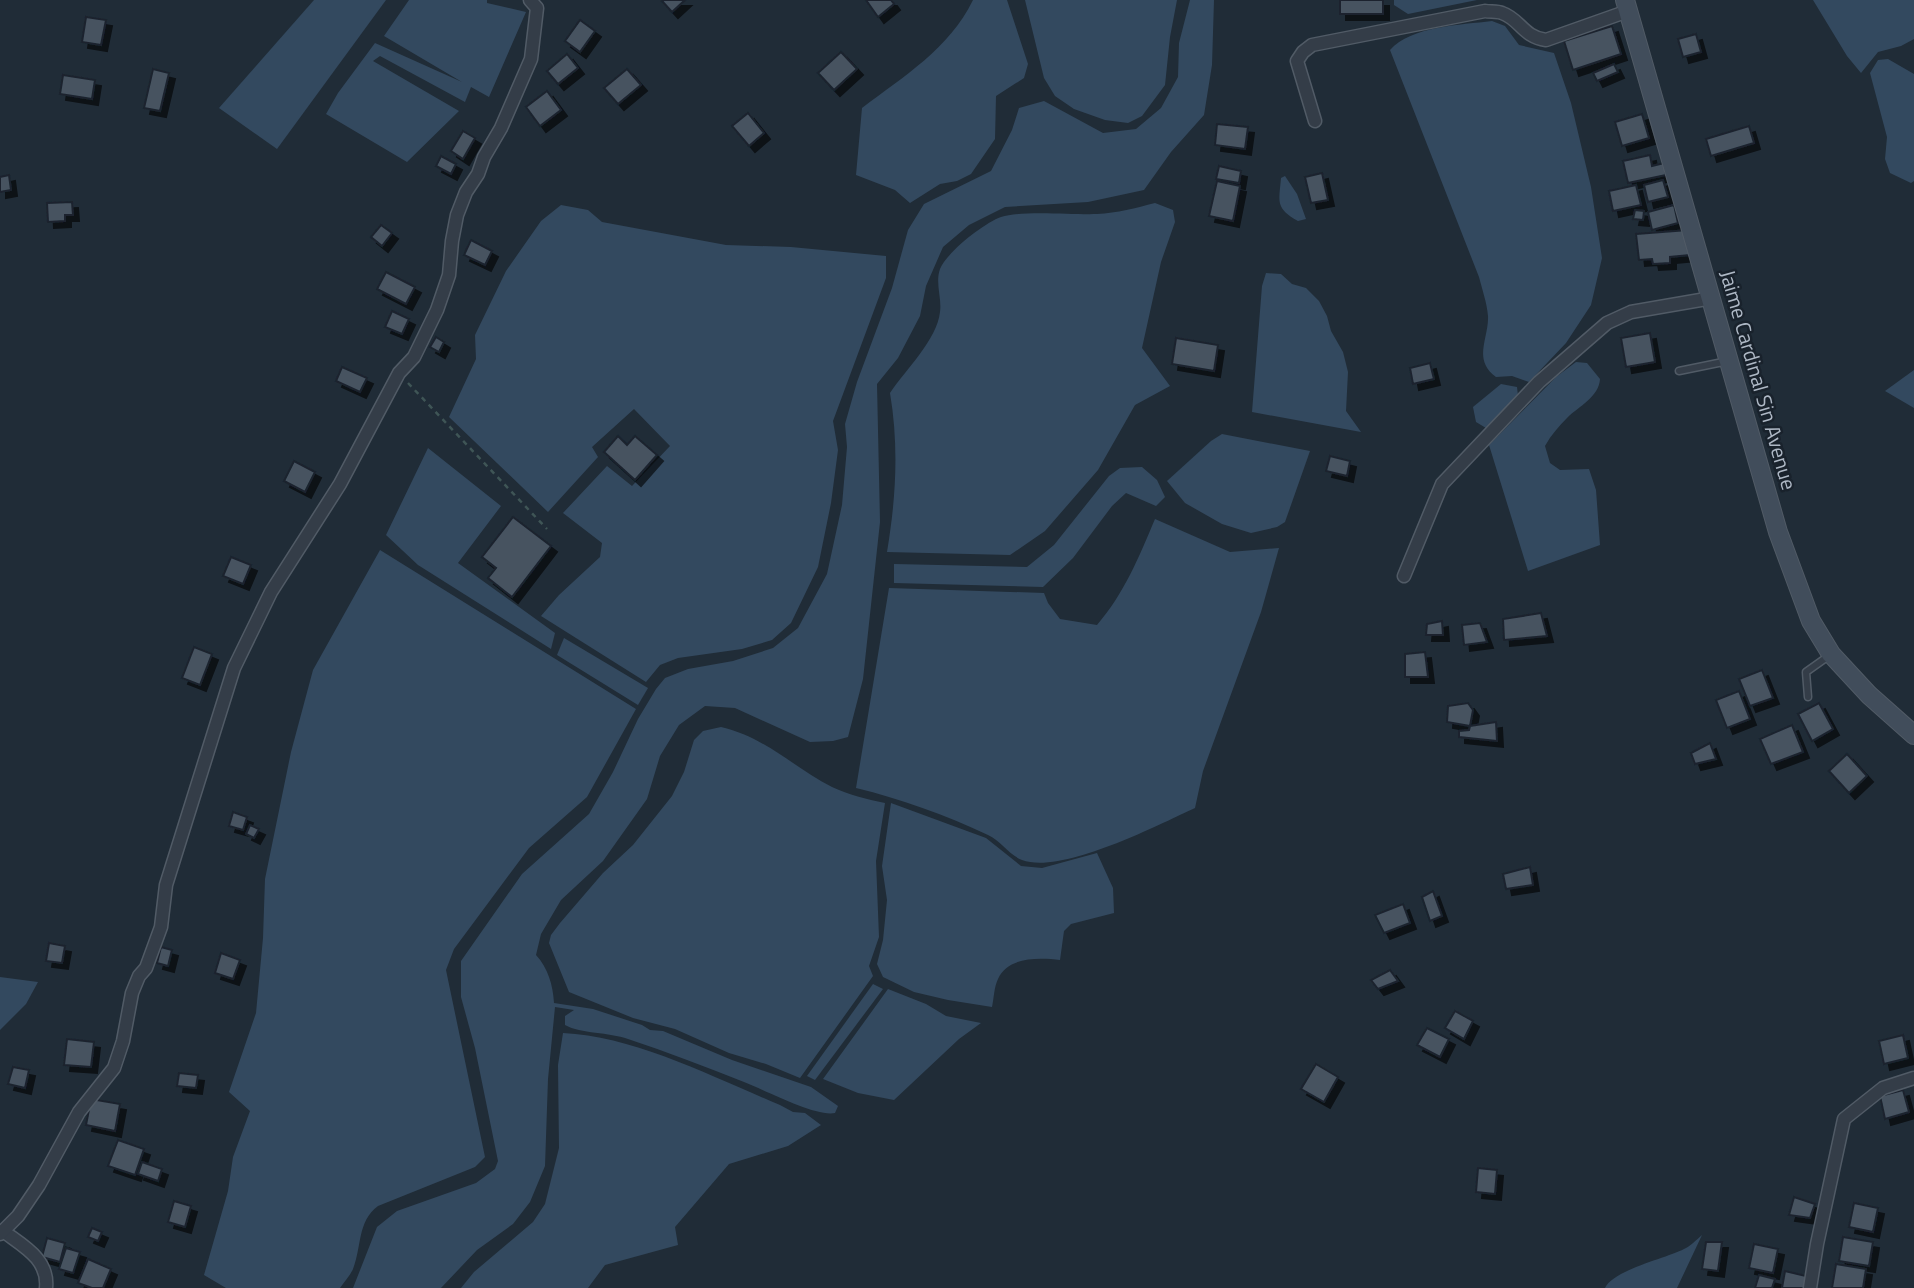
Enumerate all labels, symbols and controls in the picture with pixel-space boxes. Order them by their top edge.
street label: Jaime Cardinal Sin Avenue [1712,266,1806,493]

